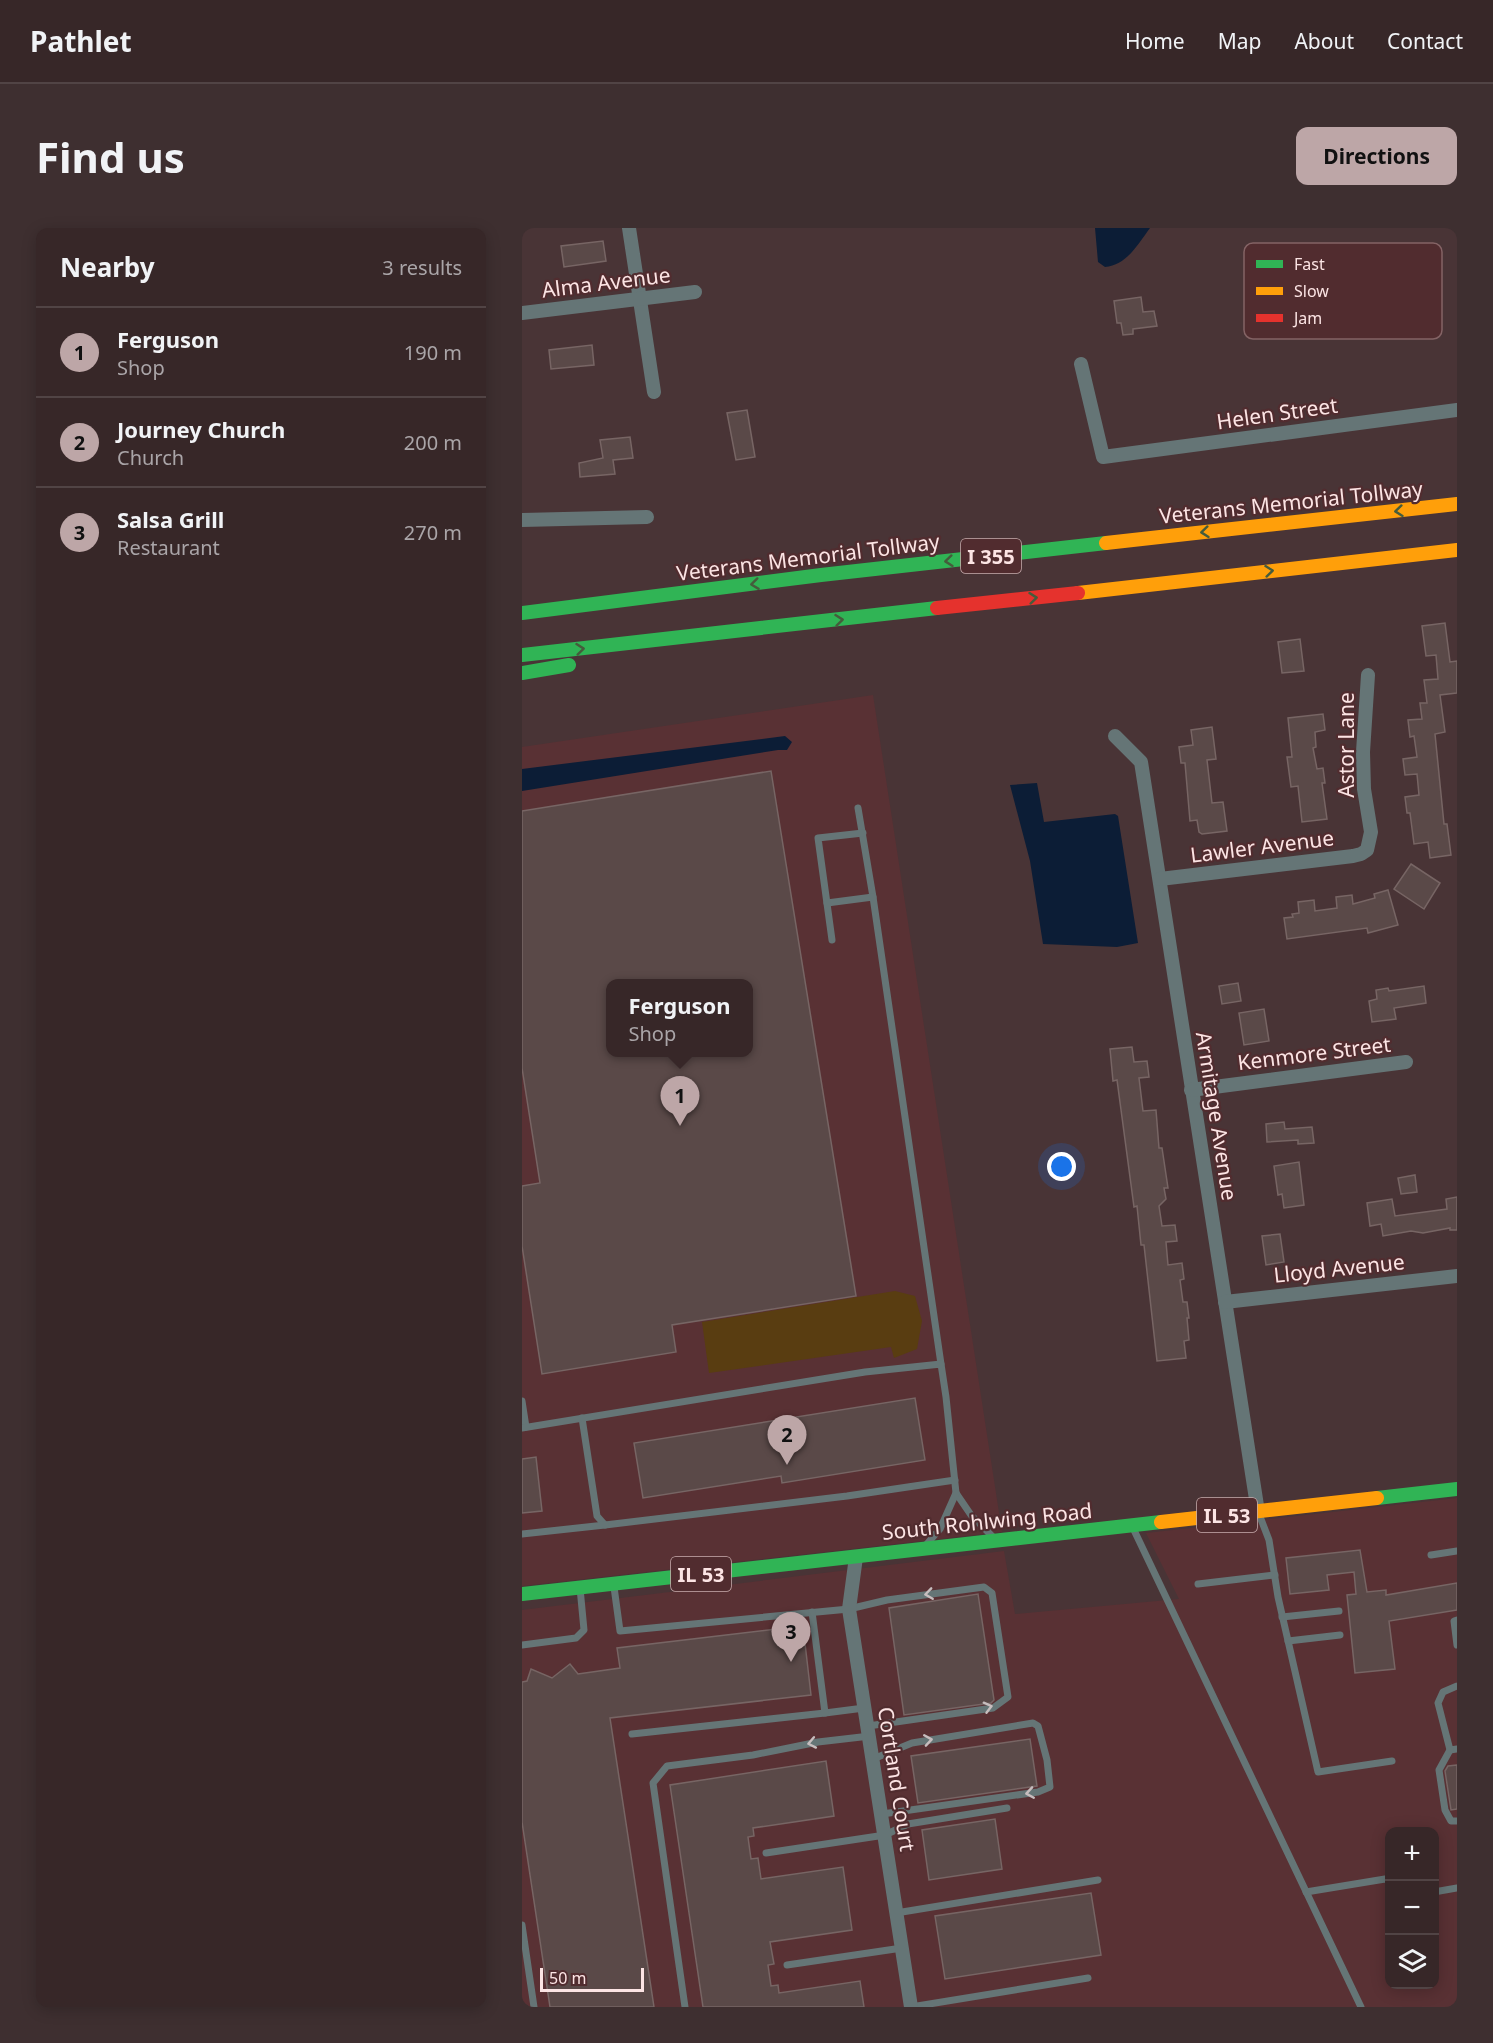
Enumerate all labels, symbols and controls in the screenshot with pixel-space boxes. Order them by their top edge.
text: Pathlet [30,22,132,60]
text: Home [1125,27,1185,55]
text: Map [1218,27,1261,55]
text: About [1294,27,1354,55]
text: Contact [1387,27,1463,55]
button: Directions [1296,127,1457,185]
text: Find us [36,128,185,185]
legend [1244,243,1442,339]
text: Nearby [60,249,155,285]
text: Fast [1294,253,1325,275]
text: 3 results [382,254,462,281]
street label: Alma Avenue [540,260,672,304]
text: Slow [1294,280,1329,302]
text: Jam [1292,307,1322,329]
text: Ferguson [117,324,219,354]
text: 1 [74,339,85,366]
text: 190 m [404,339,462,366]
text: Shop [117,354,165,381]
street label: Helen Street [1215,391,1340,435]
text: Journey Church [117,414,285,444]
text: 2 [74,429,85,456]
text: 200 m [404,429,462,456]
text: Church [117,444,184,471]
street label: Veterans Memorial Tollway [1158,474,1424,530]
text: Salsa Grill [117,504,224,534]
one-way arrow [1394,504,1403,517]
text: 3 [74,519,85,546]
text: 270 m [404,519,462,546]
one-way arrow [1200,526,1210,538]
street label: Veterans Memorial Tollway [675,527,941,587]
text: Restaurant [117,534,220,561]
road number: I 355 [961,539,1021,573]
one-way arrow [944,554,953,567]
one-way arrow [1264,566,1273,578]
one-way arrow [750,577,760,589]
one-way arrow [1029,592,1038,605]
one-way arrow [835,614,844,627]
one-way arrow [576,643,585,655]
street label: Astor Lane [1332,692,1360,798]
street label: Lawler Avenue [1189,823,1335,869]
popup [606,979,753,1057]
text: Ferguson [628,990,731,1020]
text: Shop [628,1020,676,1047]
street label: Armitage Avenue [1190,1030,1244,1202]
street label: Kenmore Street [1236,1030,1393,1076]
pin: 1 [660,1076,700,1126]
your location [1047,1152,1076,1181]
street label: Lloyd Avenue [1272,1247,1406,1289]
pin: 2 [768,1416,806,1465]
street label: South Rohlwing Road [881,1496,1093,1546]
road number: IL 53 [1197,1498,1257,1532]
road number: IL 53 [671,1557,731,1591]
one-way arrow [924,1588,933,1600]
pin: 3 [772,1612,810,1662]
one-way arrow [982,1702,992,1715]
street label: Cortland Court [872,1705,922,1854]
one-way arrow [924,1735,933,1747]
one-way arrow [807,1736,817,1749]
one-way arrow [1025,1786,1034,1798]
map controls [1385,1827,1439,1989]
button: + [1385,1827,1439,1881]
button: − [1385,1881,1439,1935]
button: layers [1385,1935,1439,1989]
scale bar [540,1965,644,1992]
text: 50 m [549,1967,586,1989]

